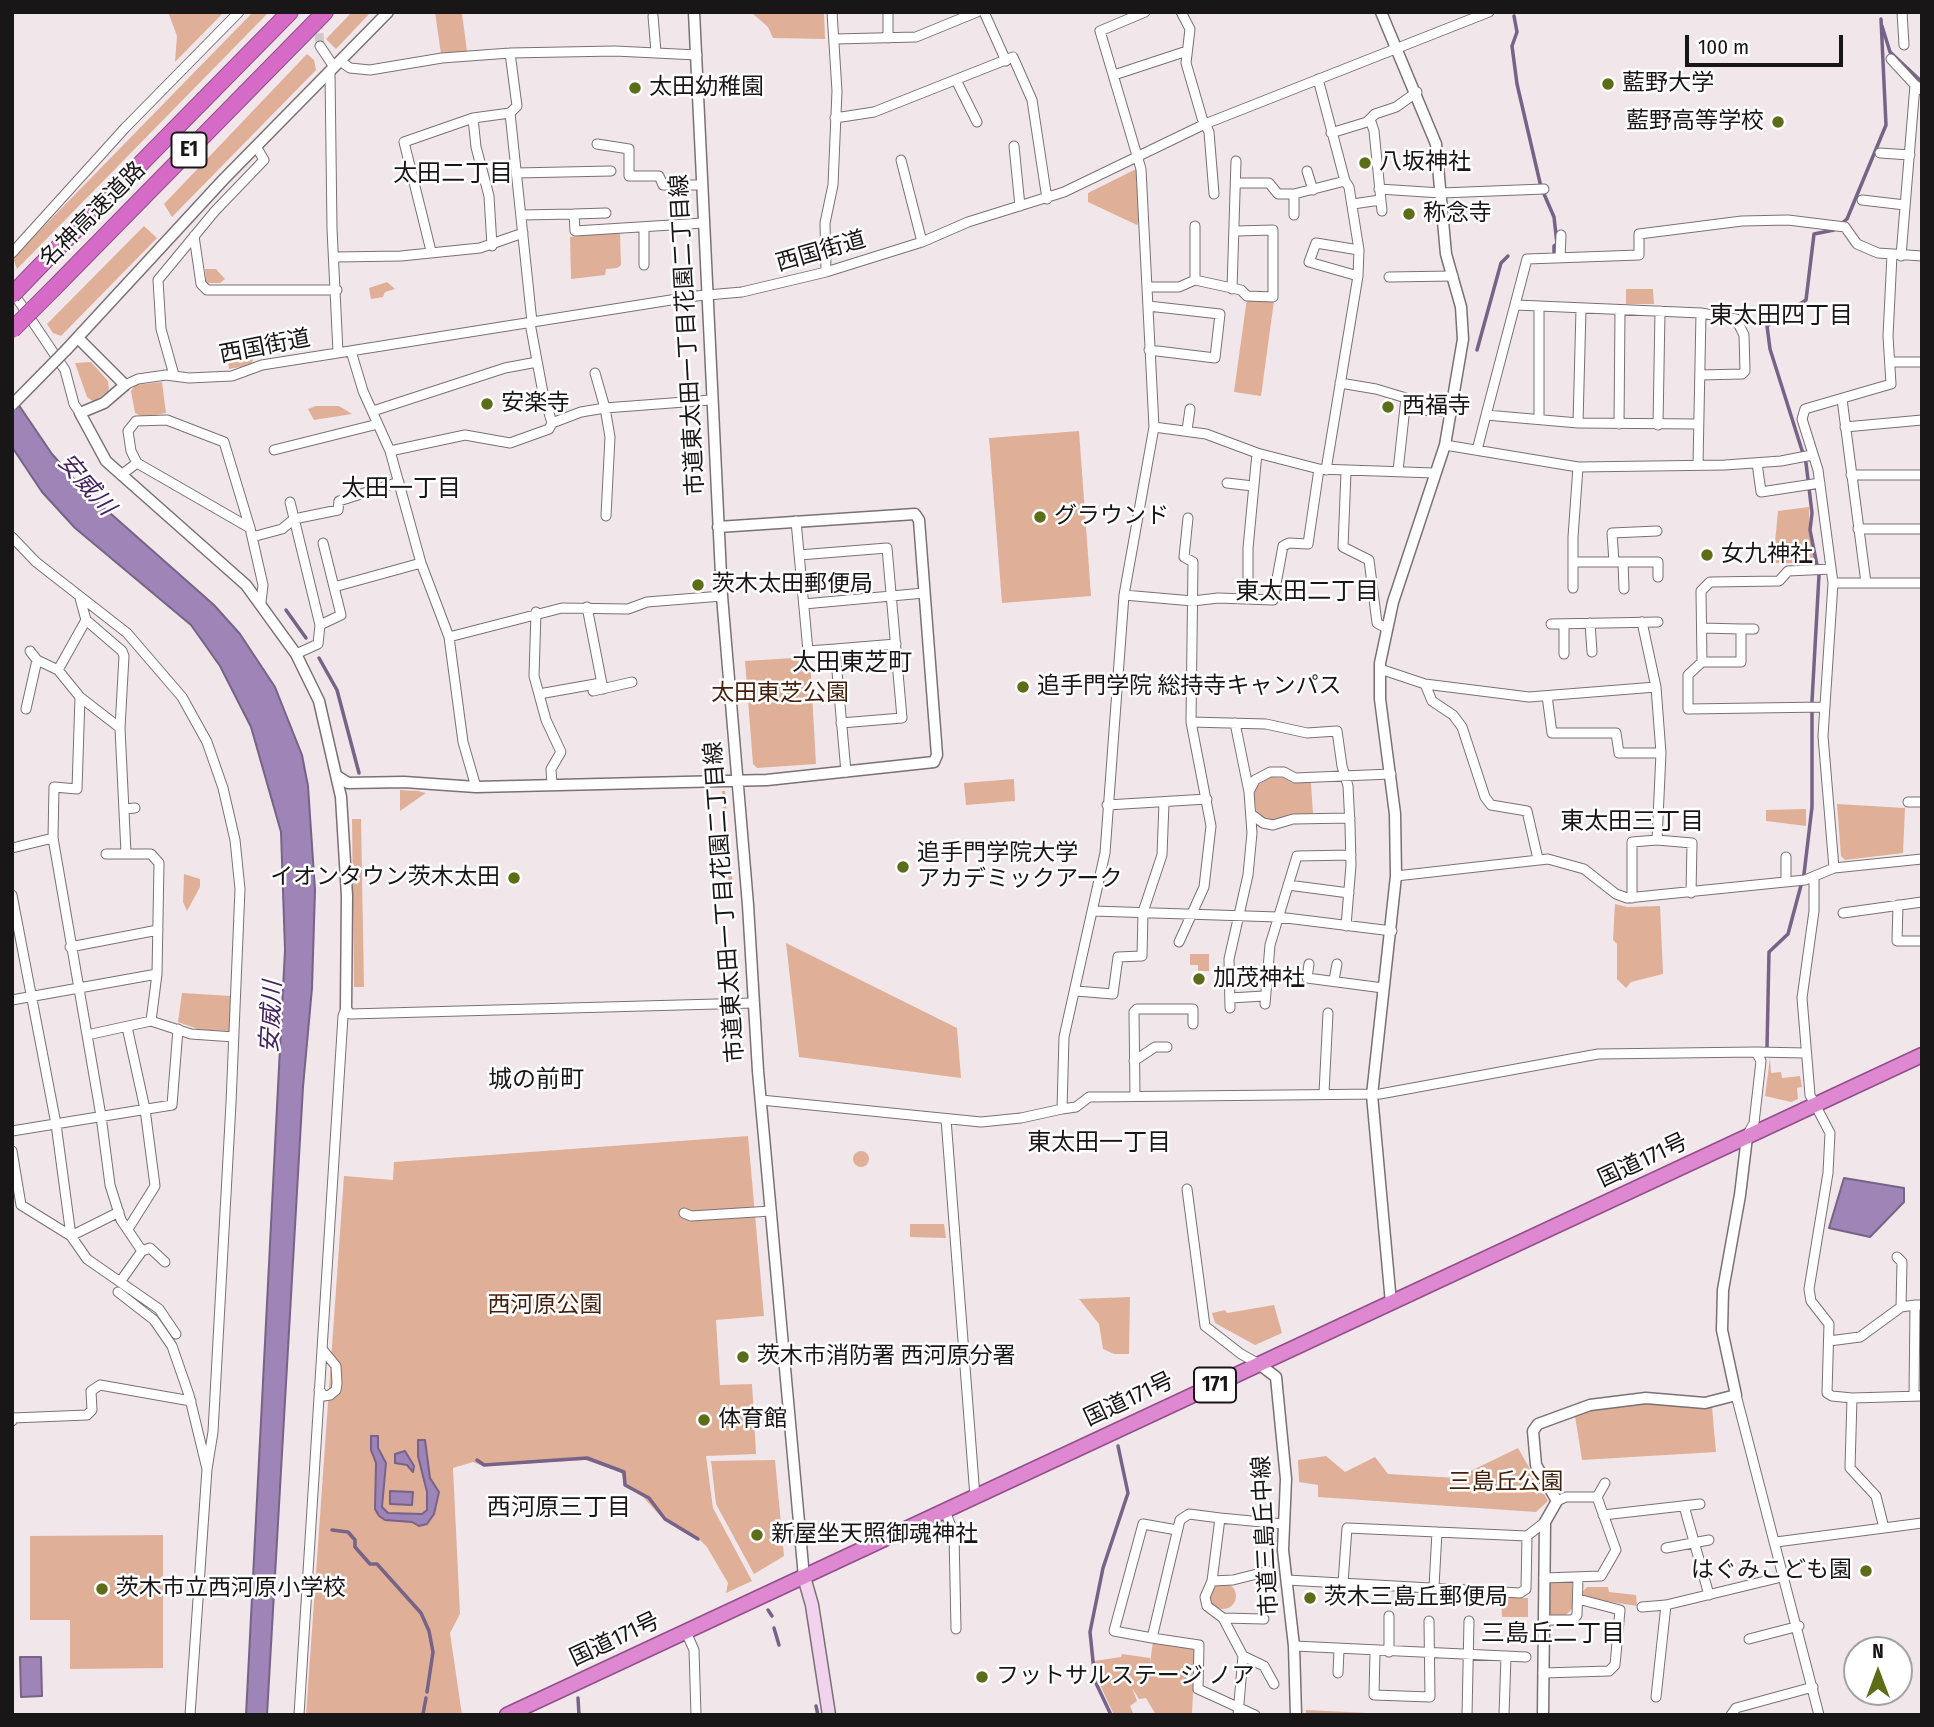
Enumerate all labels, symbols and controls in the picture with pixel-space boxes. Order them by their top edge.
scale bar [1689,21,1846,65]
text: 100 m [1698,34,1749,60]
place label: 藍野大学 [1622,70,1714,98]
place label: 太田幼稚園 [649,74,764,102]
marker: 藍野大学 [1600,76,1616,92]
marker: 太田幼稚園 [627,80,643,96]
place label: 藍野高等学校 [1626,108,1764,136]
marker: 藍野高等学校 [1770,114,1786,130]
road number: E1 [172,132,206,168]
place label: 八坂神社 [1379,149,1471,177]
marker: 八坂神社 [1357,155,1373,171]
street label: 名神高速道路 [34,156,152,274]
district label: 太田二丁目 [393,160,513,188]
street label: 市道東太田一丁目花園二丁目線 [666,173,710,497]
place label: 称念寺 [1423,200,1492,228]
marker: 称念寺 [1401,206,1417,222]
street label: 西国街道 [773,226,869,278]
district label: 東太田四丁目 [1709,302,1853,330]
street label: 西国街道 [217,325,313,369]
place label: 安楽寺 [501,390,570,418]
place label: 西福寺 [1402,393,1471,421]
marker: 安楽寺 [479,396,495,412]
marker: 西福寺 [1380,399,1396,415]
water label: 安威川 [52,448,120,522]
district label: 太田一丁目 [341,475,461,503]
place label: グラウンド [1054,503,1169,531]
marker: グラウンド [1032,509,1048,525]
place label: 女九神社 [1721,541,1813,569]
marker: 女九神社 [1699,547,1715,563]
place label: 茨木太田郵便局 [712,571,873,599]
marker: 茨木太田郵便局 [690,577,706,593]
district label: 東太田二丁目 [1235,578,1379,606]
district label: 太田東芝町 [792,649,912,677]
place label: 追手門学院 総持寺キャンパス [1037,673,1341,701]
marker: 追手門学院 総持寺キャンパス [1015,679,1031,695]
park label: 太田東芝公園 [711,680,849,708]
street label: 市道東太田一丁目花園二丁目線 [700,740,750,1064]
district label: 東太田三丁目 [1560,808,1704,836]
place label: 追手門学院大学 アカデミックアーク [917,840,1123,894]
marker: 追手門学院大学 アカデミックアーク [895,859,911,875]
place label: イオンタウン茨木太田 [270,864,500,892]
marker: イオンタウン茨木太田 [506,870,522,886]
place label: 加茂神社 [1213,965,1305,993]
marker: 加茂神社 [1191,971,1207,987]
water label: 安威川 [256,980,288,1054]
district label: 城の前町 [488,1066,584,1094]
street label: 国道171号 [1594,1128,1692,1194]
district label: 東太田一丁目 [1027,1129,1171,1157]
park label: 西河原公園 [488,1292,602,1320]
place label: 茨木市消防署 西河原分署 [757,1343,1015,1371]
marker: 茨木市消防署 西河原分署 [735,1349,751,1365]
street label: 国道171号 [1080,1367,1178,1433]
road number: 171 [1194,1368,1236,1402]
place label: 体育館 [718,1406,787,1434]
marker: 体育館 [696,1412,712,1428]
street label: 市道三島丘中線 [1248,1455,1284,1617]
park label: 三島丘公園 [1449,1469,1563,1497]
district label: 西河原三丁目 [487,1494,631,1522]
place label: 新屋坐天照御魂神社 [771,1521,978,1549]
marker: 新屋坐天照御魂神社 [749,1527,765,1543]
place label: はぐみこども園 [1691,1557,1852,1585]
marker: はぐみこども園 [1858,1563,1874,1579]
place label: 茨木市立西河原小学校 [116,1575,346,1603]
marker: 茨木市立西河原小学校 [94,1581,110,1597]
place label: 茨木三島丘郵便局 [1324,1584,1508,1612]
marker: 茨木三島丘郵便局 [1302,1590,1318,1606]
street label: 国道171号 [566,1607,664,1673]
district label: 三島丘二丁目 [1481,1620,1625,1648]
north arrow [1843,1636,1913,1706]
text: N [1872,1640,1884,1663]
place label: フットサルステージ ノア [996,1663,1254,1691]
marker: フットサルステージ ノア [974,1669,990,1685]

